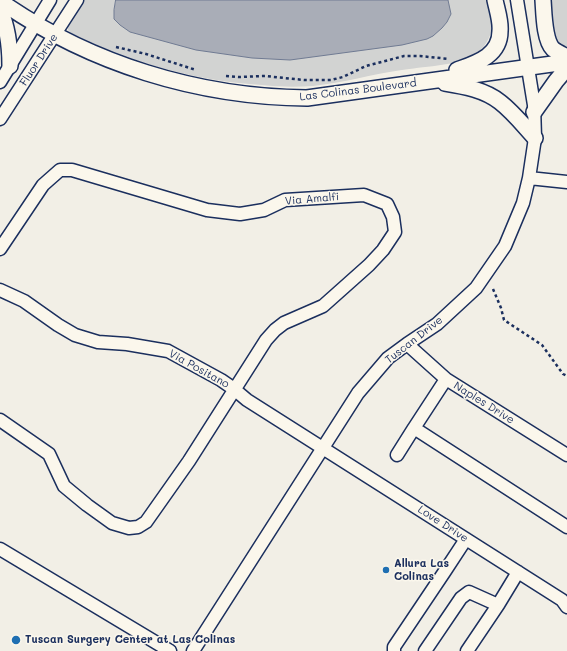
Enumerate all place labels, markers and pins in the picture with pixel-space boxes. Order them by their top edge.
place label: Allura Las Colinas [394,557,449,583]
marker: Allura Las Colinas [381,565,391,575]
place label: Tuscan Surgery Center at Las Colinas [25,633,235,647]
marker: Tuscan Surgery Center at Las Colinas [10,634,22,646]

